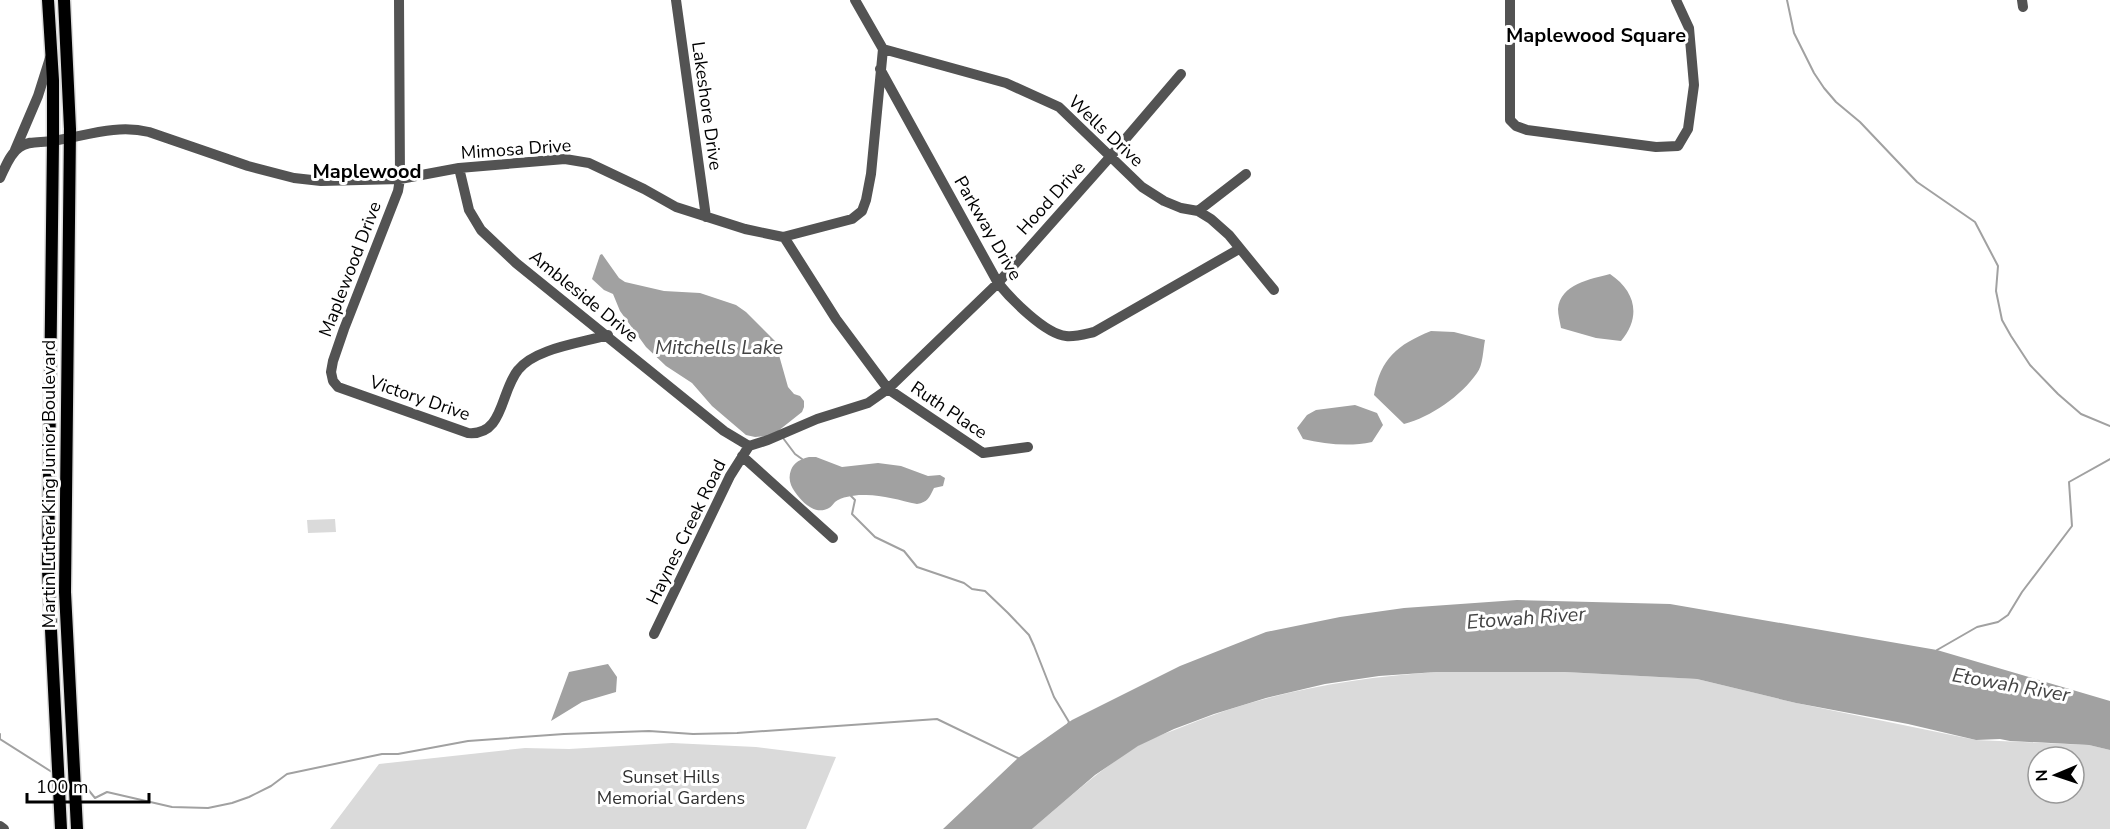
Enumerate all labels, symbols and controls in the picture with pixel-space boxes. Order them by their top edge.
district label: Maplewood Square [1506,22,1686,49]
street label: Lakeshore Drive [686,40,728,172]
street label: Wells Drive [1063,90,1149,172]
street label: Mimosa Drive [460,133,572,165]
street label: Hood Drive [1011,156,1091,240]
district label: Maplewood [312,158,422,185]
street label: Parkway Drive [948,171,1028,285]
street label: Maplewood Drive [313,198,387,340]
street label: Ambleside Drive [524,244,644,348]
water label: Mitchells Lake [655,334,783,361]
street label: Martin Luther King Junior Boulevard [37,340,61,628]
street label: Victory Drive [366,369,473,426]
street label: Ruth Place [906,376,992,444]
street label: Haynes Creek Road [640,455,732,609]
water label: Etowah River [1466,600,1587,636]
water label: Etowah River [1950,661,2073,709]
north arrow [2026,745,2086,805]
park label: Sunset Hills Memorial Gardens [597,765,745,810]
scale bar [27,766,148,804]
text: N [2031,769,2053,782]
text: 100 m [36,775,88,799]

